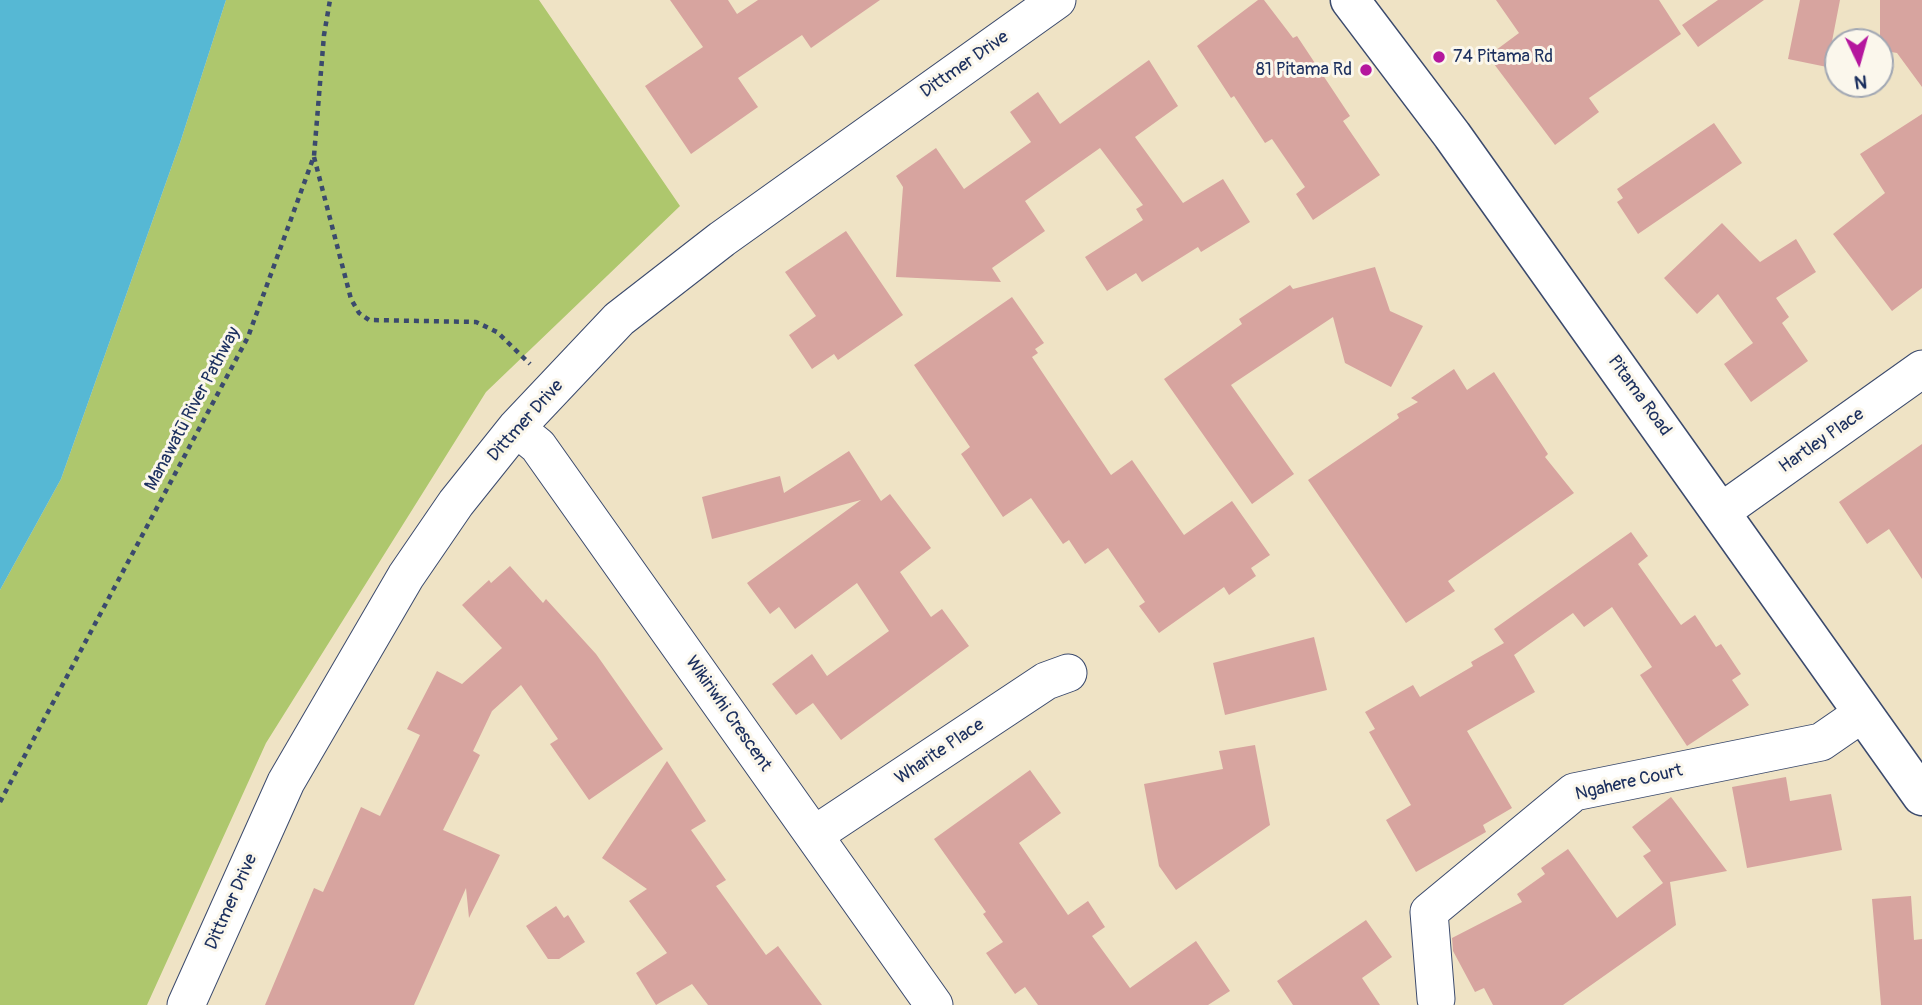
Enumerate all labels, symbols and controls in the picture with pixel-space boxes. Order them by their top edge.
street label: Dittmer Drive [917,27,1013,103]
north arrow [1824,28,1894,98]
place label: 74 Pitama Rd [1453,46,1553,68]
marker: 74 Pitama Rd [1431,49,1447,65]
place label: 81 Pitama Rd [1256,59,1352,81]
marker: 81 Pitama Rd [1358,62,1374,78]
text: N [1853,69,1868,94]
street label: Manawatū River Pathway [141,323,245,495]
street label: Pitama Road [1603,352,1675,440]
street label: Dittmer Drive [484,376,568,466]
street label: Hartley Place [1775,404,1869,478]
street label: Wikiriwhi Crescent [680,652,776,776]
street label: Wharite Place [891,714,989,790]
street label: Ngahere Court [1573,760,1685,806]
street label: Dittmer Drive [201,851,263,953]

